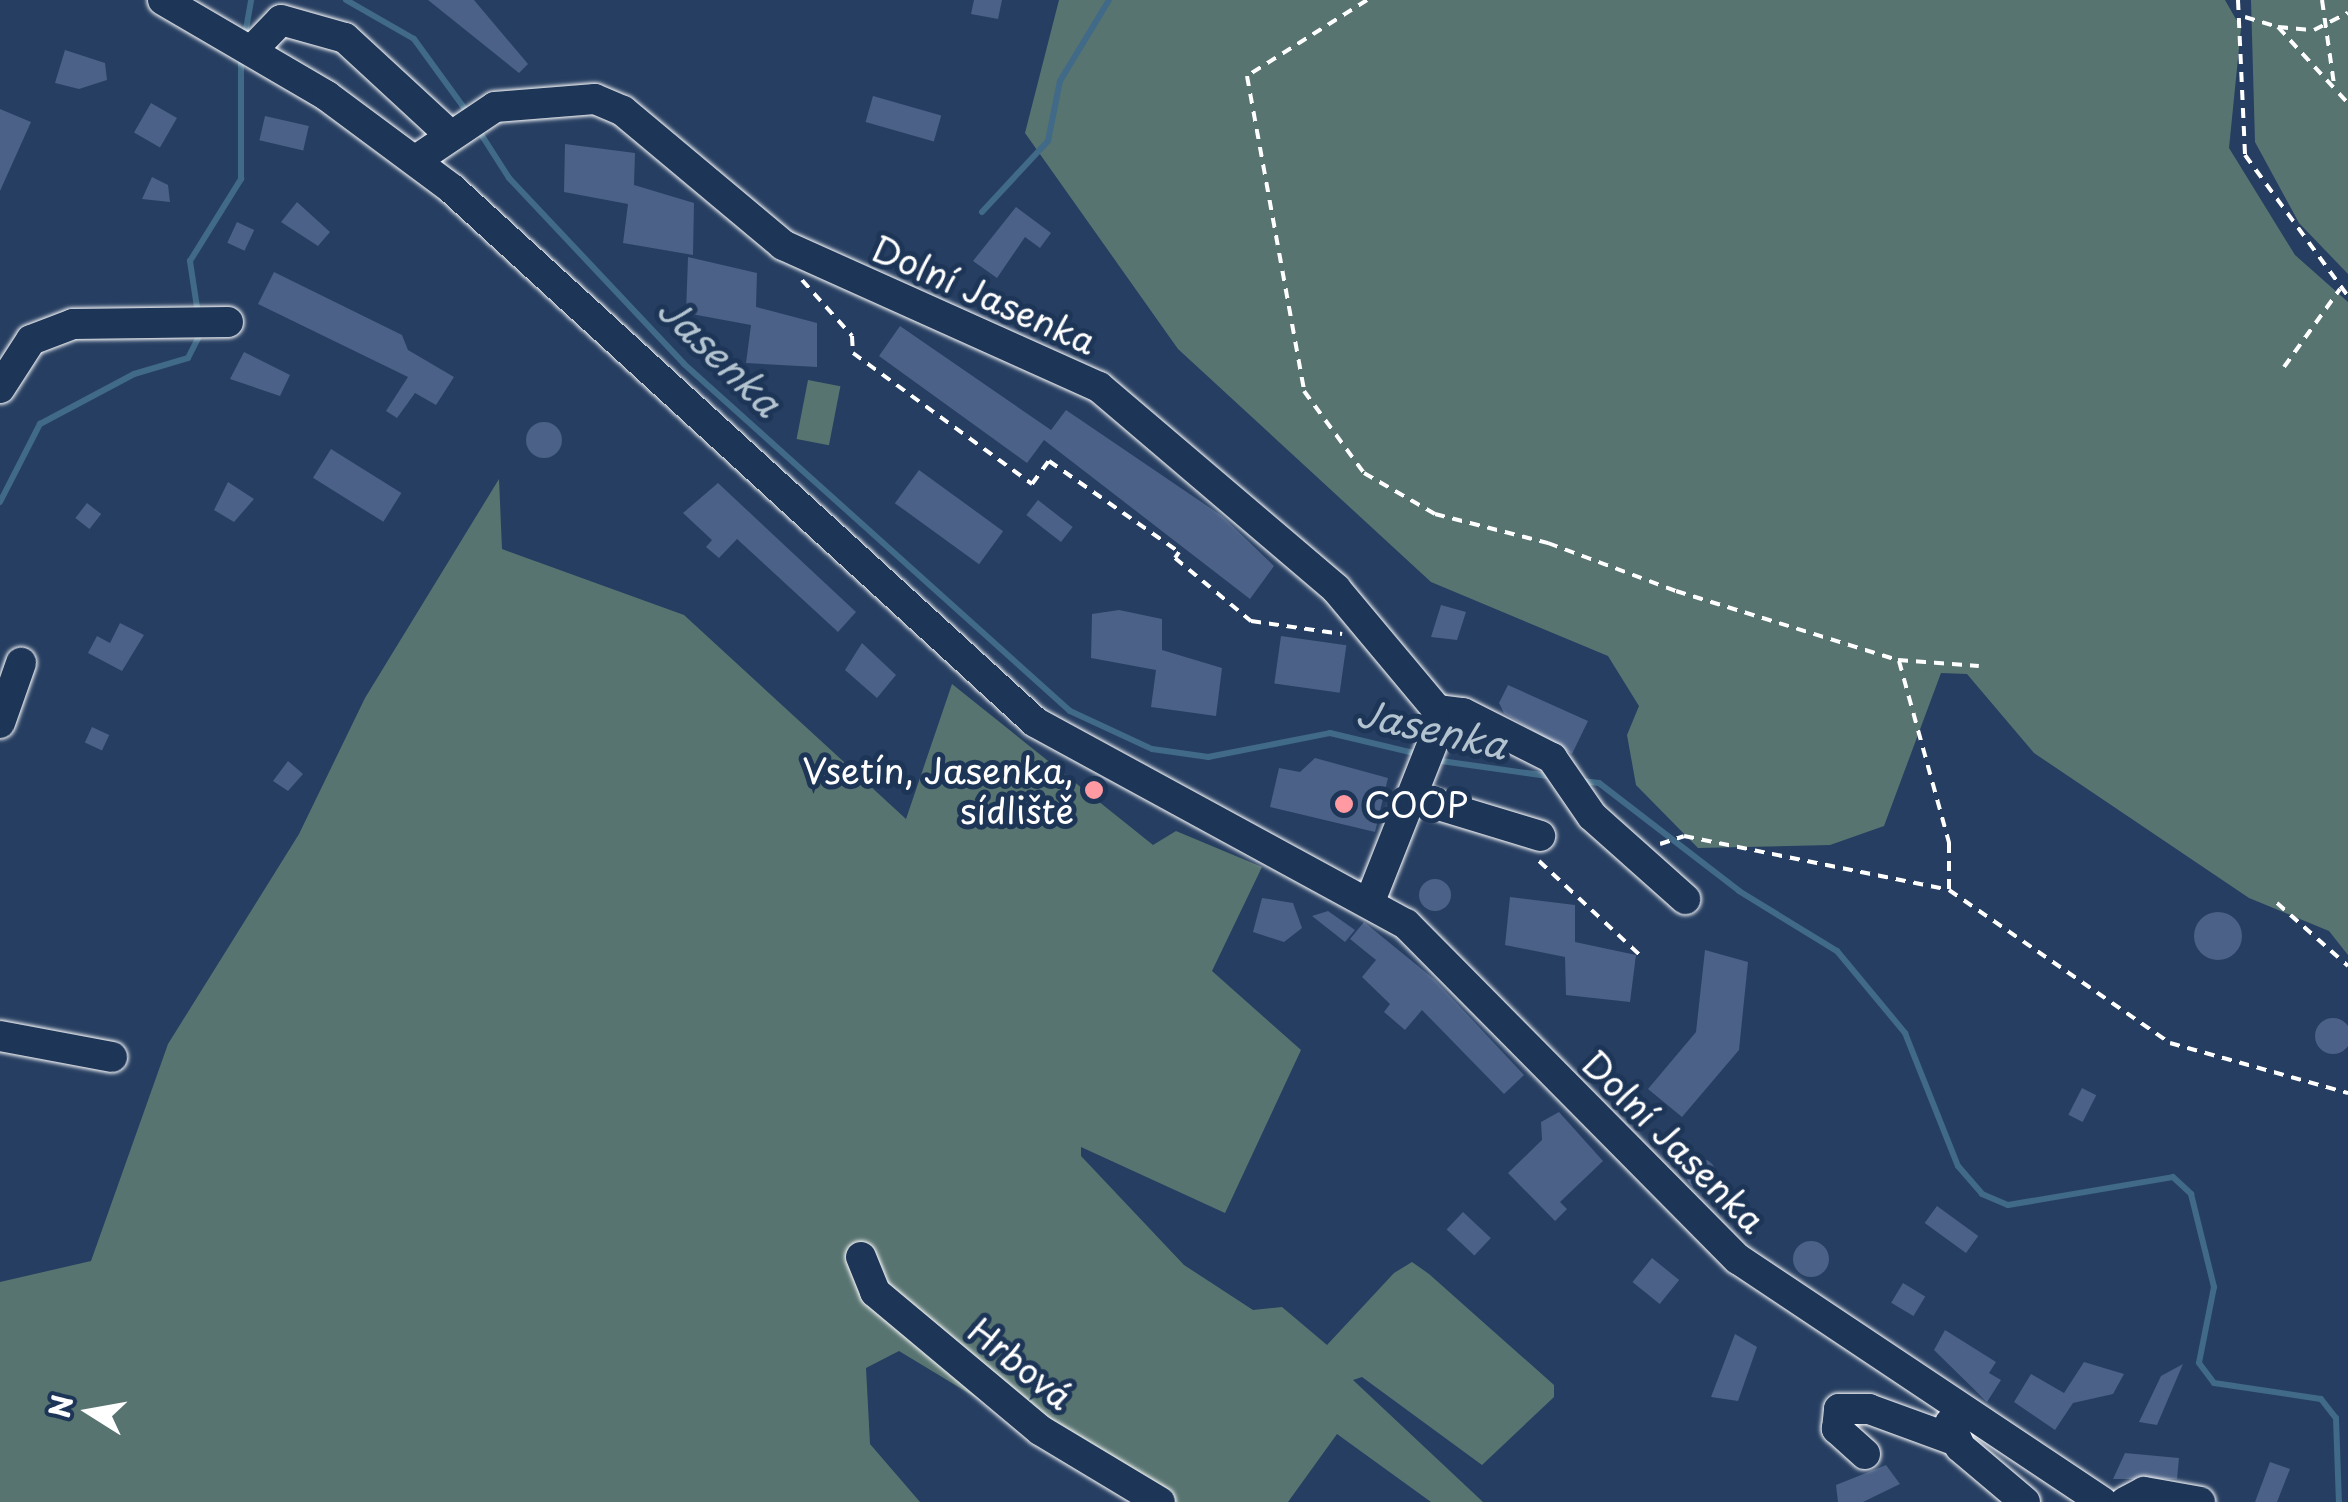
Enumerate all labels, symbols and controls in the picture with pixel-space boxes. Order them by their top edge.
street label: Dolní Jasenka [864,225,1104,363]
water label: Jasenka [649,285,791,425]
water label: Jasenka [1352,689,1512,767]
place label: Vsetín, Jasenka, sídliště [800,749,1074,831]
marker: Vsetín, Jasenka, sídliště [1083,779,1105,801]
place label: COOP [1364,783,1468,825]
marker: COOP [1333,793,1355,815]
street label: Dolní Jasenka [1573,1040,1775,1242]
street label: Hrbová [961,1308,1081,1418]
north arrow [40,1362,140,1462]
text: N [37,1391,83,1421]

